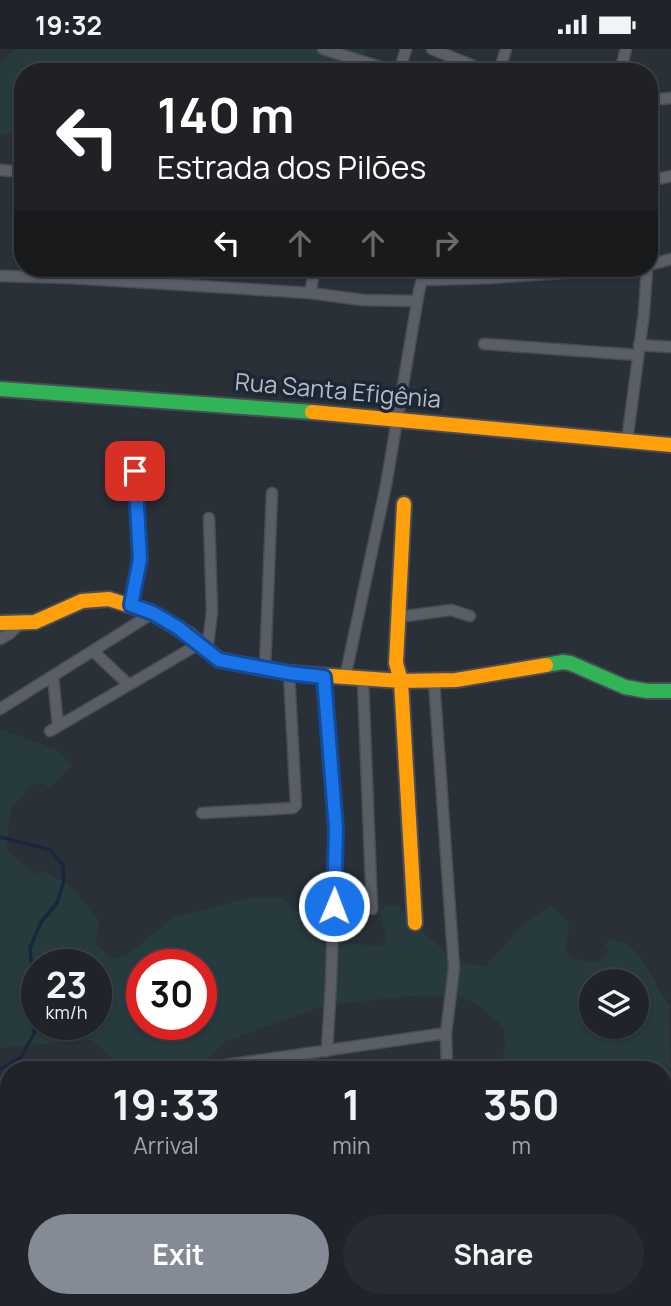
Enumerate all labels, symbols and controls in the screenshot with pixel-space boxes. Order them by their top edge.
text: 19:32 [35,7,102,43]
text: 140 m [157,81,294,148]
icon: left [42,91,133,182]
text: Estrada dos Pilões [157,145,426,189]
icon: left [208,224,246,262]
icon: ahead [281,224,319,262]
icon: ahead [354,224,392,262]
icon: right [427,224,465,262]
street label: Rua Santa Efigênia [234,364,443,415]
pin [105,441,165,501]
icon: arrive [116,452,154,490]
position arrow [297,869,371,943]
speed limit sign: 30 [126,949,217,1040]
text: 23 [46,961,87,1009]
map controls [579,969,649,1039]
button: layers [579,969,649,1039]
text: km/h [46,1000,87,1024]
text: 19:33 [112,1075,220,1133]
text: 1 [342,1075,361,1133]
text: 350 [483,1075,560,1133]
text: Arrival [133,1129,199,1161]
text: min [332,1129,371,1161]
text: m [512,1129,531,1161]
button: Exit [28,1214,329,1294]
button: Share [343,1214,644,1294]

